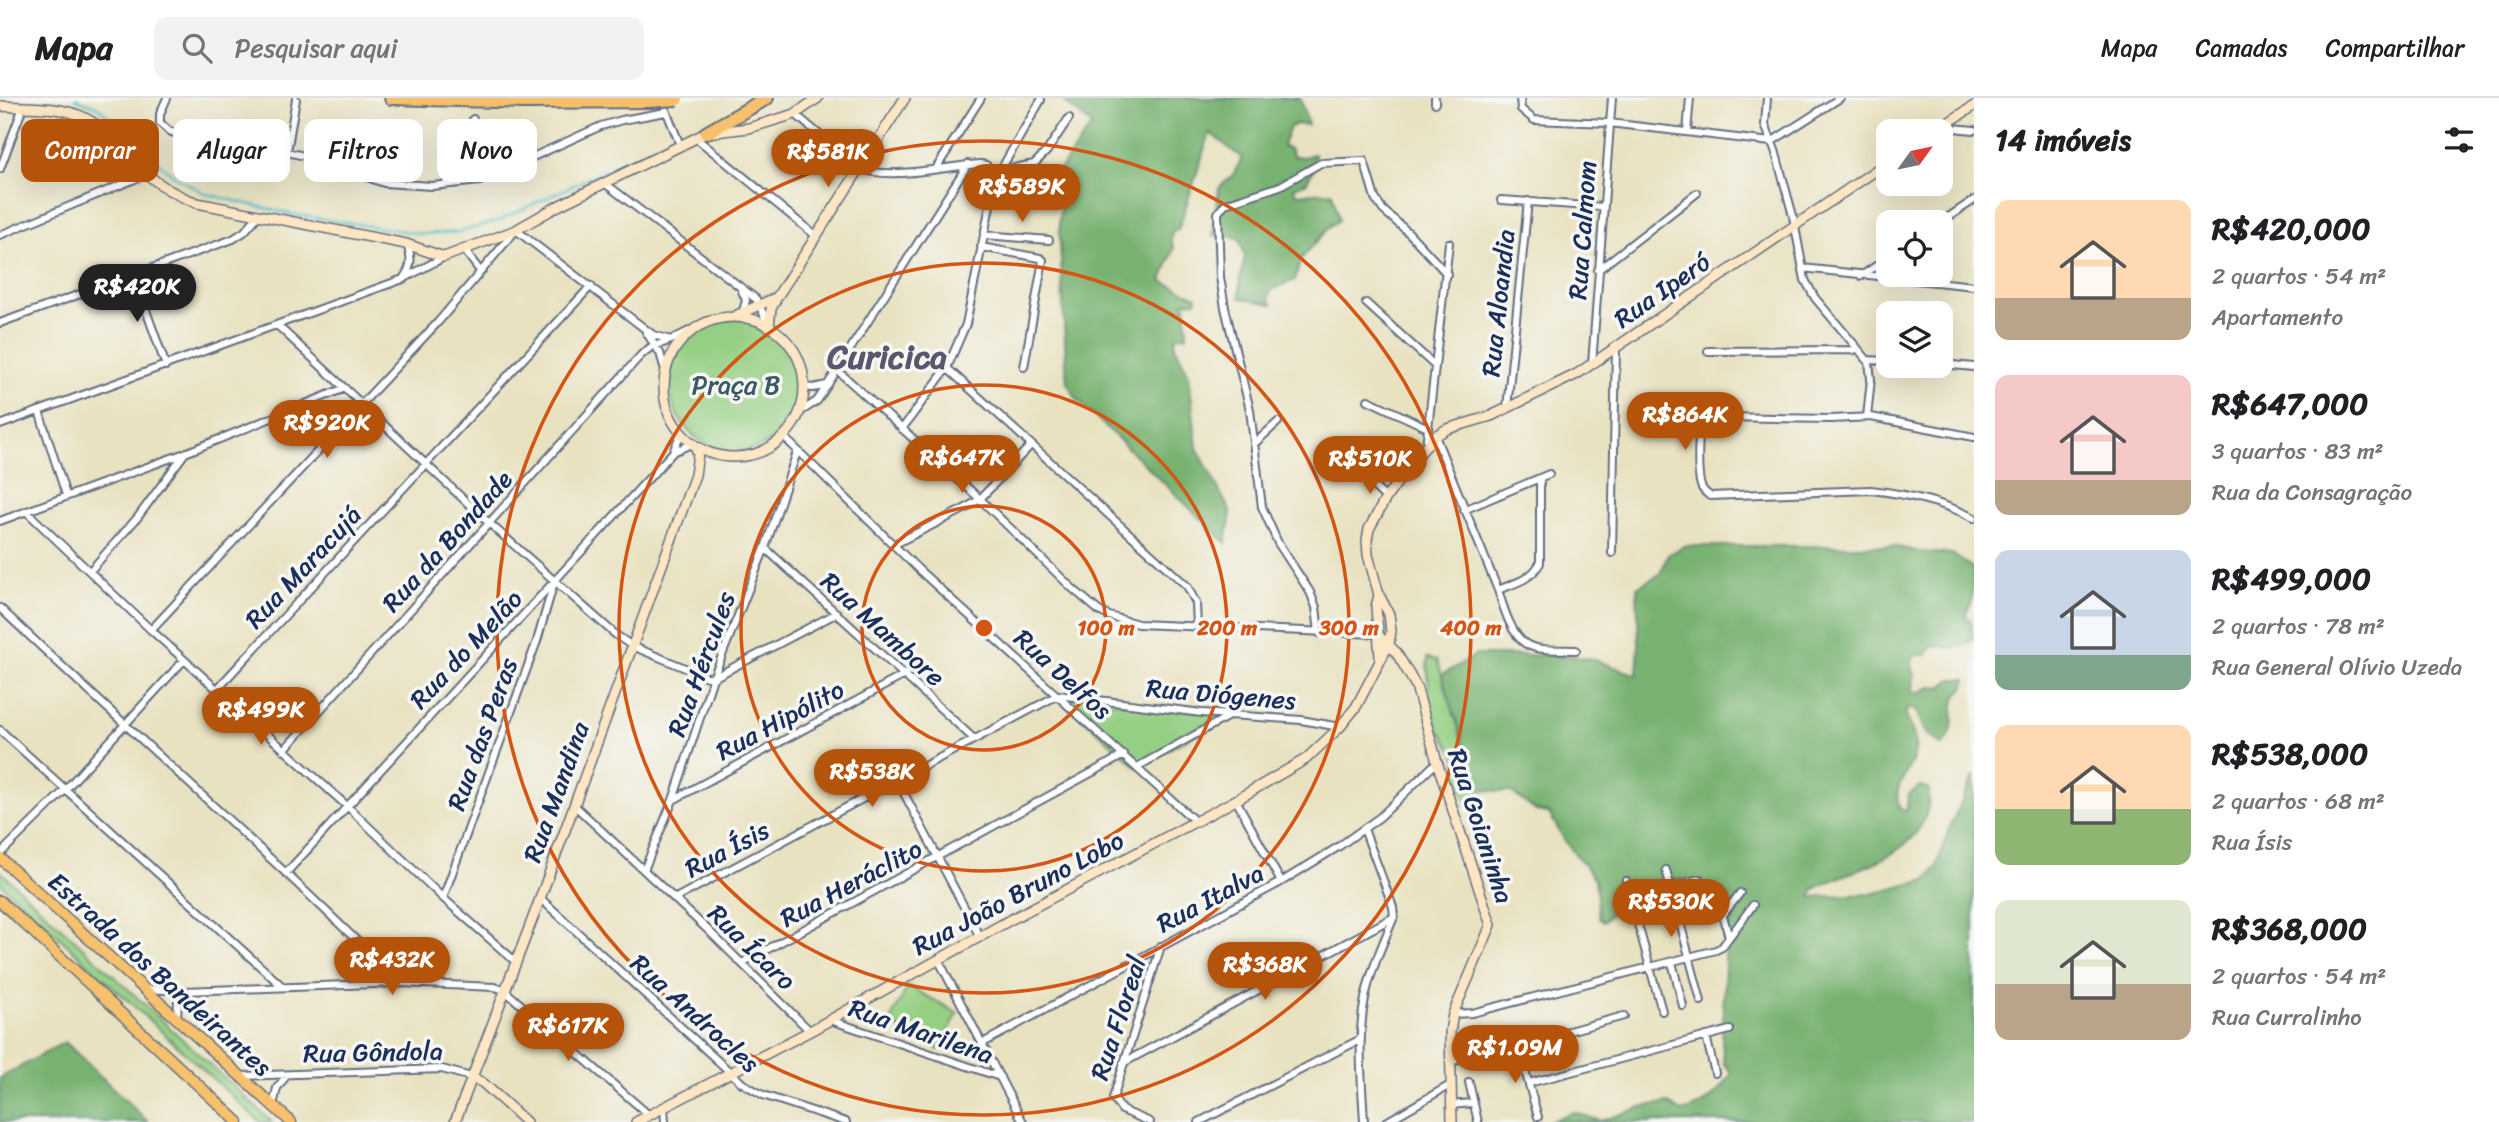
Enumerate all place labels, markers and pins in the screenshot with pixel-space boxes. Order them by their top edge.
pin: R$581K [771,130,885,189]
pin: R$589K [965,164,1079,224]
pin: R$420K [80,264,194,324]
pin: R$864K [1628,392,1742,452]
pin: R$920K [270,400,384,460]
pin: R$647K [905,436,1019,495]
pin: R$510K [1313,436,1427,496]
centre of rings [972,616,996,640]
pin: R$499K [204,688,318,747]
pin: R$538K [815,750,929,809]
pin: R$530K [1614,880,1728,939]
pin: R$432K [335,937,449,997]
pin: R$368K [1208,942,1322,1002]
pin: R$617K [511,1004,625,1063]
pin: R$1.09M [1450,1026,1580,1085]

